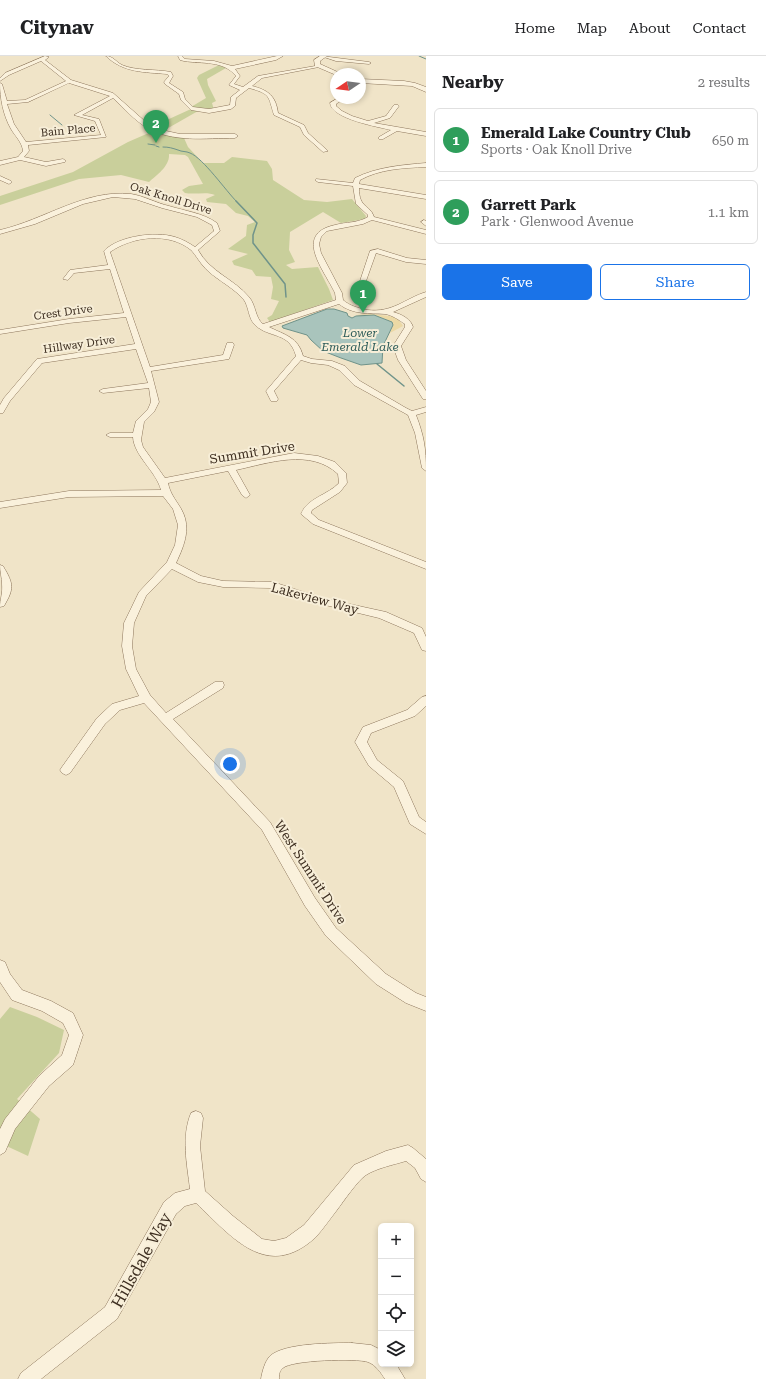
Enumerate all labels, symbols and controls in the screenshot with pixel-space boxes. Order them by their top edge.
text: Citynav [20,16,94,39]
text: Home [514,20,555,36]
text: Map [577,20,607,36]
text: About [629,20,671,36]
text: Contact [693,20,746,36]
north arrow [330,68,366,104]
text: Nearby [442,72,504,92]
text: 2 results [698,75,750,90]
pin: 2 [143,110,169,143]
street label: Bain Place [40,122,96,139]
text: Emerald Lake Country Club [481,124,691,142]
text: 1 [452,133,460,148]
text: 650 m [712,133,749,148]
text: Sports · Oak Knoll Drive [481,142,632,157]
street label: Oak Knoll Drive [128,180,213,217]
text: Garrett Park [481,196,576,214]
text: 2 [452,205,460,220]
text: 1.1 km [708,205,749,220]
text: Park · Glenwood Avenue [481,214,634,229]
button: Save [442,264,592,300]
button: Share [600,264,750,300]
pin: 1 [350,280,376,313]
street label: Crest Drive [33,302,93,323]
water label: Lower Emerald Lake [320,326,399,354]
street label: Hillway Drive [42,333,116,356]
street label: Summit Drive [208,438,296,467]
street label: Lakeview Way [270,580,361,617]
your location [220,754,240,774]
street label: West Summit Drive [272,818,350,927]
street label: Hillsdale Way [107,1209,176,1311]
map controls [378,1223,414,1367]
button: + [378,1223,414,1259]
button: − [378,1259,414,1295]
button: locate [378,1295,414,1331]
button: layers [378,1331,414,1367]

